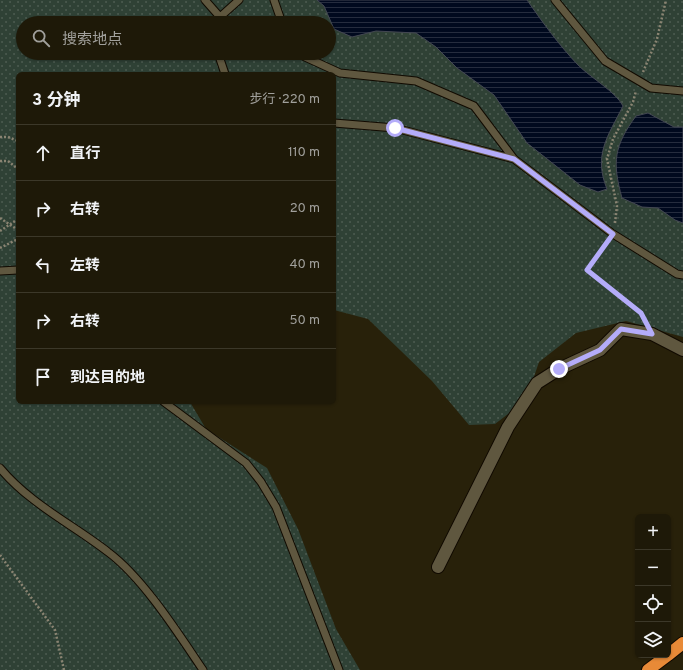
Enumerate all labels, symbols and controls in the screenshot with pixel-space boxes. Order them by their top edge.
search box [16,16,336,60]
icon: search [30,27,52,49]
text: 搜索地点 [62,31,122,50]
text: 3 分钟 [32,90,80,112]
text: 步行 · 220 m [250,92,320,108]
route start [386,119,404,137]
icon: ahead [32,142,54,164]
text: 直行 [70,145,100,164]
text: 110 m [288,145,320,161]
icon: right [32,198,54,220]
text: 右转 [70,201,100,220]
text: 20 m [290,201,320,217]
icon: left [32,254,54,276]
text: 左转 [70,257,100,276]
text: 40 m [290,257,320,273]
icon: right [32,310,54,332]
text: 右转 [70,313,100,332]
text: 50 m [290,313,320,329]
route end [550,360,568,378]
icon: arrive [32,366,54,388]
text: 到达目的地 [70,369,145,388]
map controls [635,514,671,658]
button: + [635,514,671,550]
button: − [635,550,671,586]
button: locate [635,586,671,622]
button: layers [635,622,671,658]

